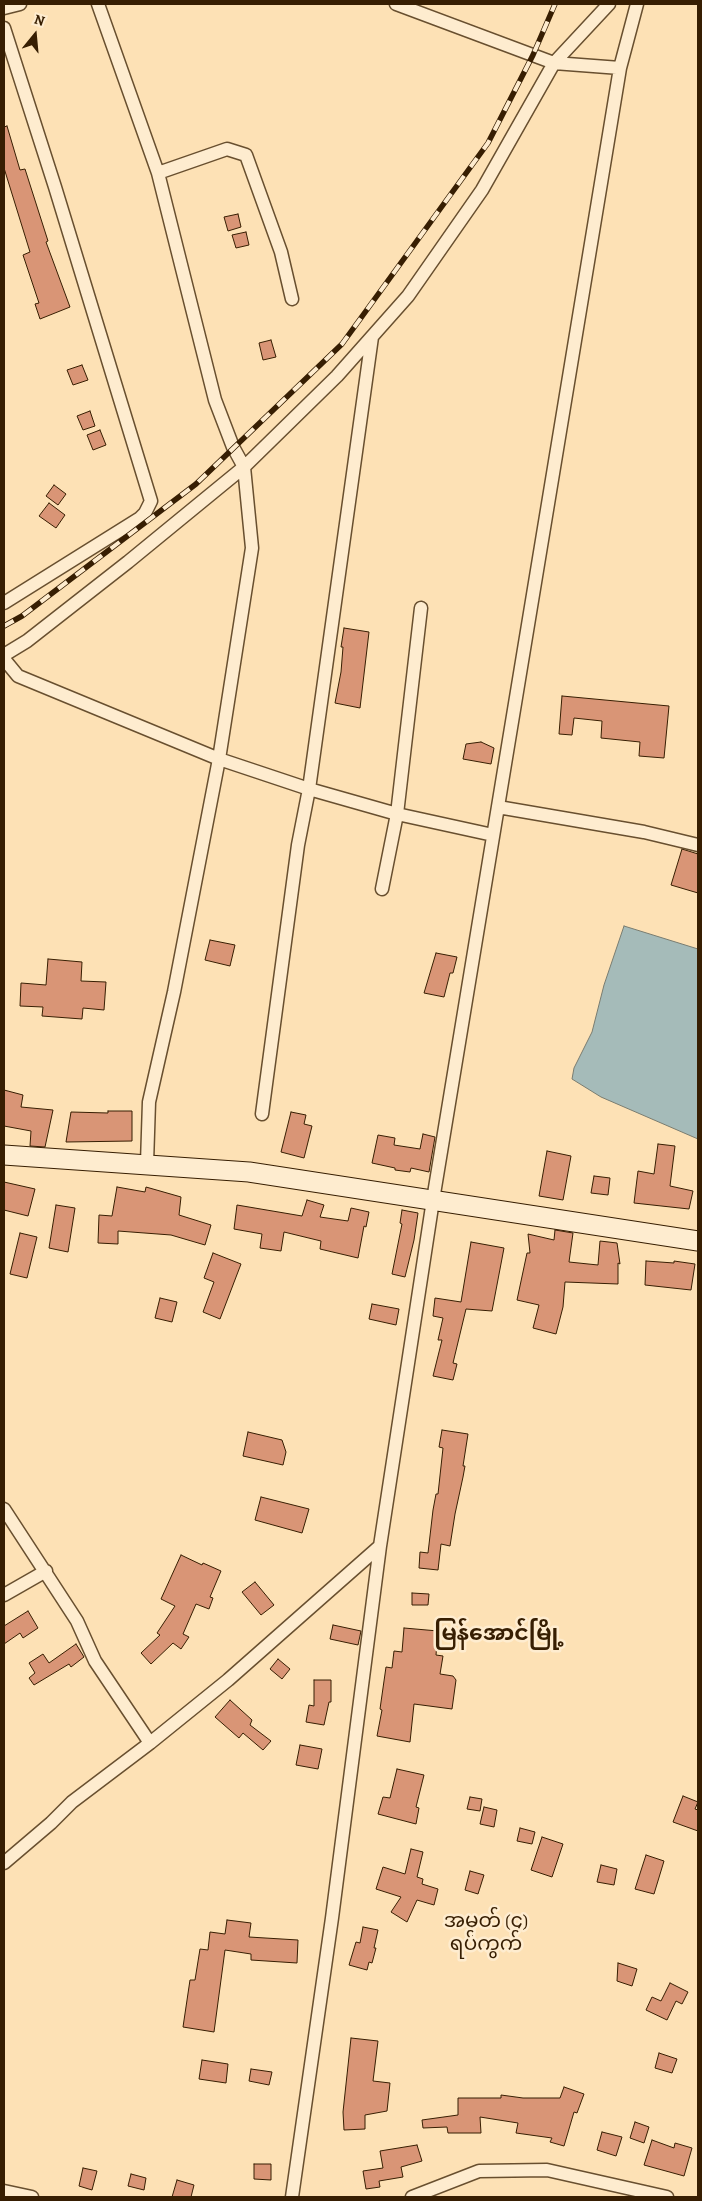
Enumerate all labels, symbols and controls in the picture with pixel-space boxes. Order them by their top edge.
north arrow [10,10,60,60]
text: N [32,10,47,31]
district label: မြန်အောင်မြို့ [434,1622,564,1648]
district label: အမှတ် (၄) ရပ်ကွက် [444,1910,528,1957]

